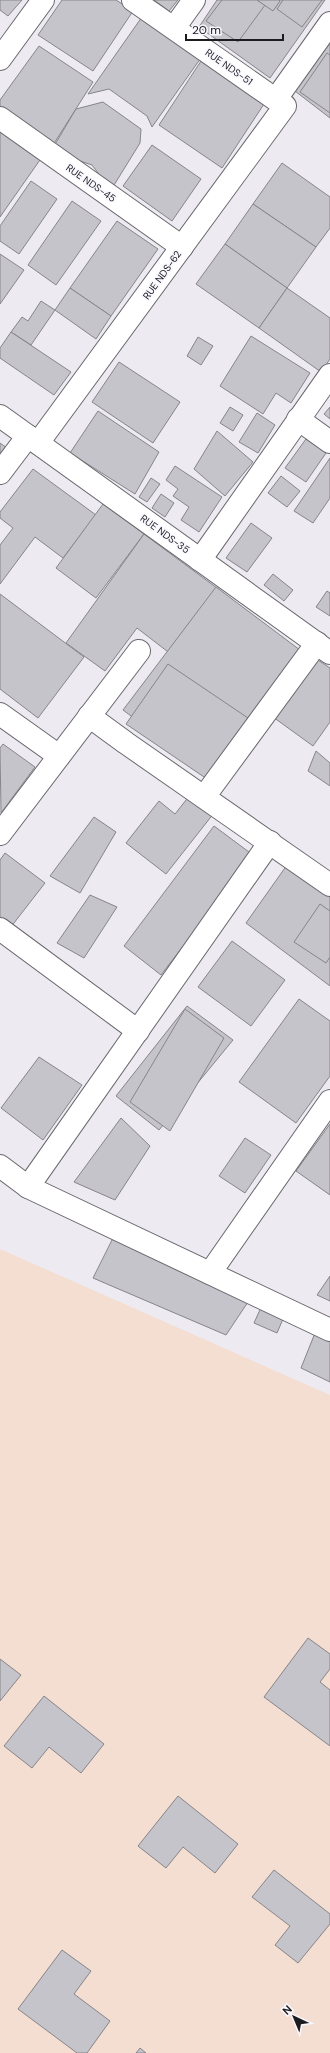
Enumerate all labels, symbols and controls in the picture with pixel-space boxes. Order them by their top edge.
scale bar [186,16,283,42]
text: 20 m [192,22,221,38]
street label: RUE NDS-51 [203,46,255,88]
street label: RUE NDS-45 [64,161,118,205]
street label: RUE NDS-62 [140,248,184,302]
street label: RUE NDS-35 [138,512,192,556]
north arrow [274,1997,314,2037]
text: N [279,2002,295,2018]

